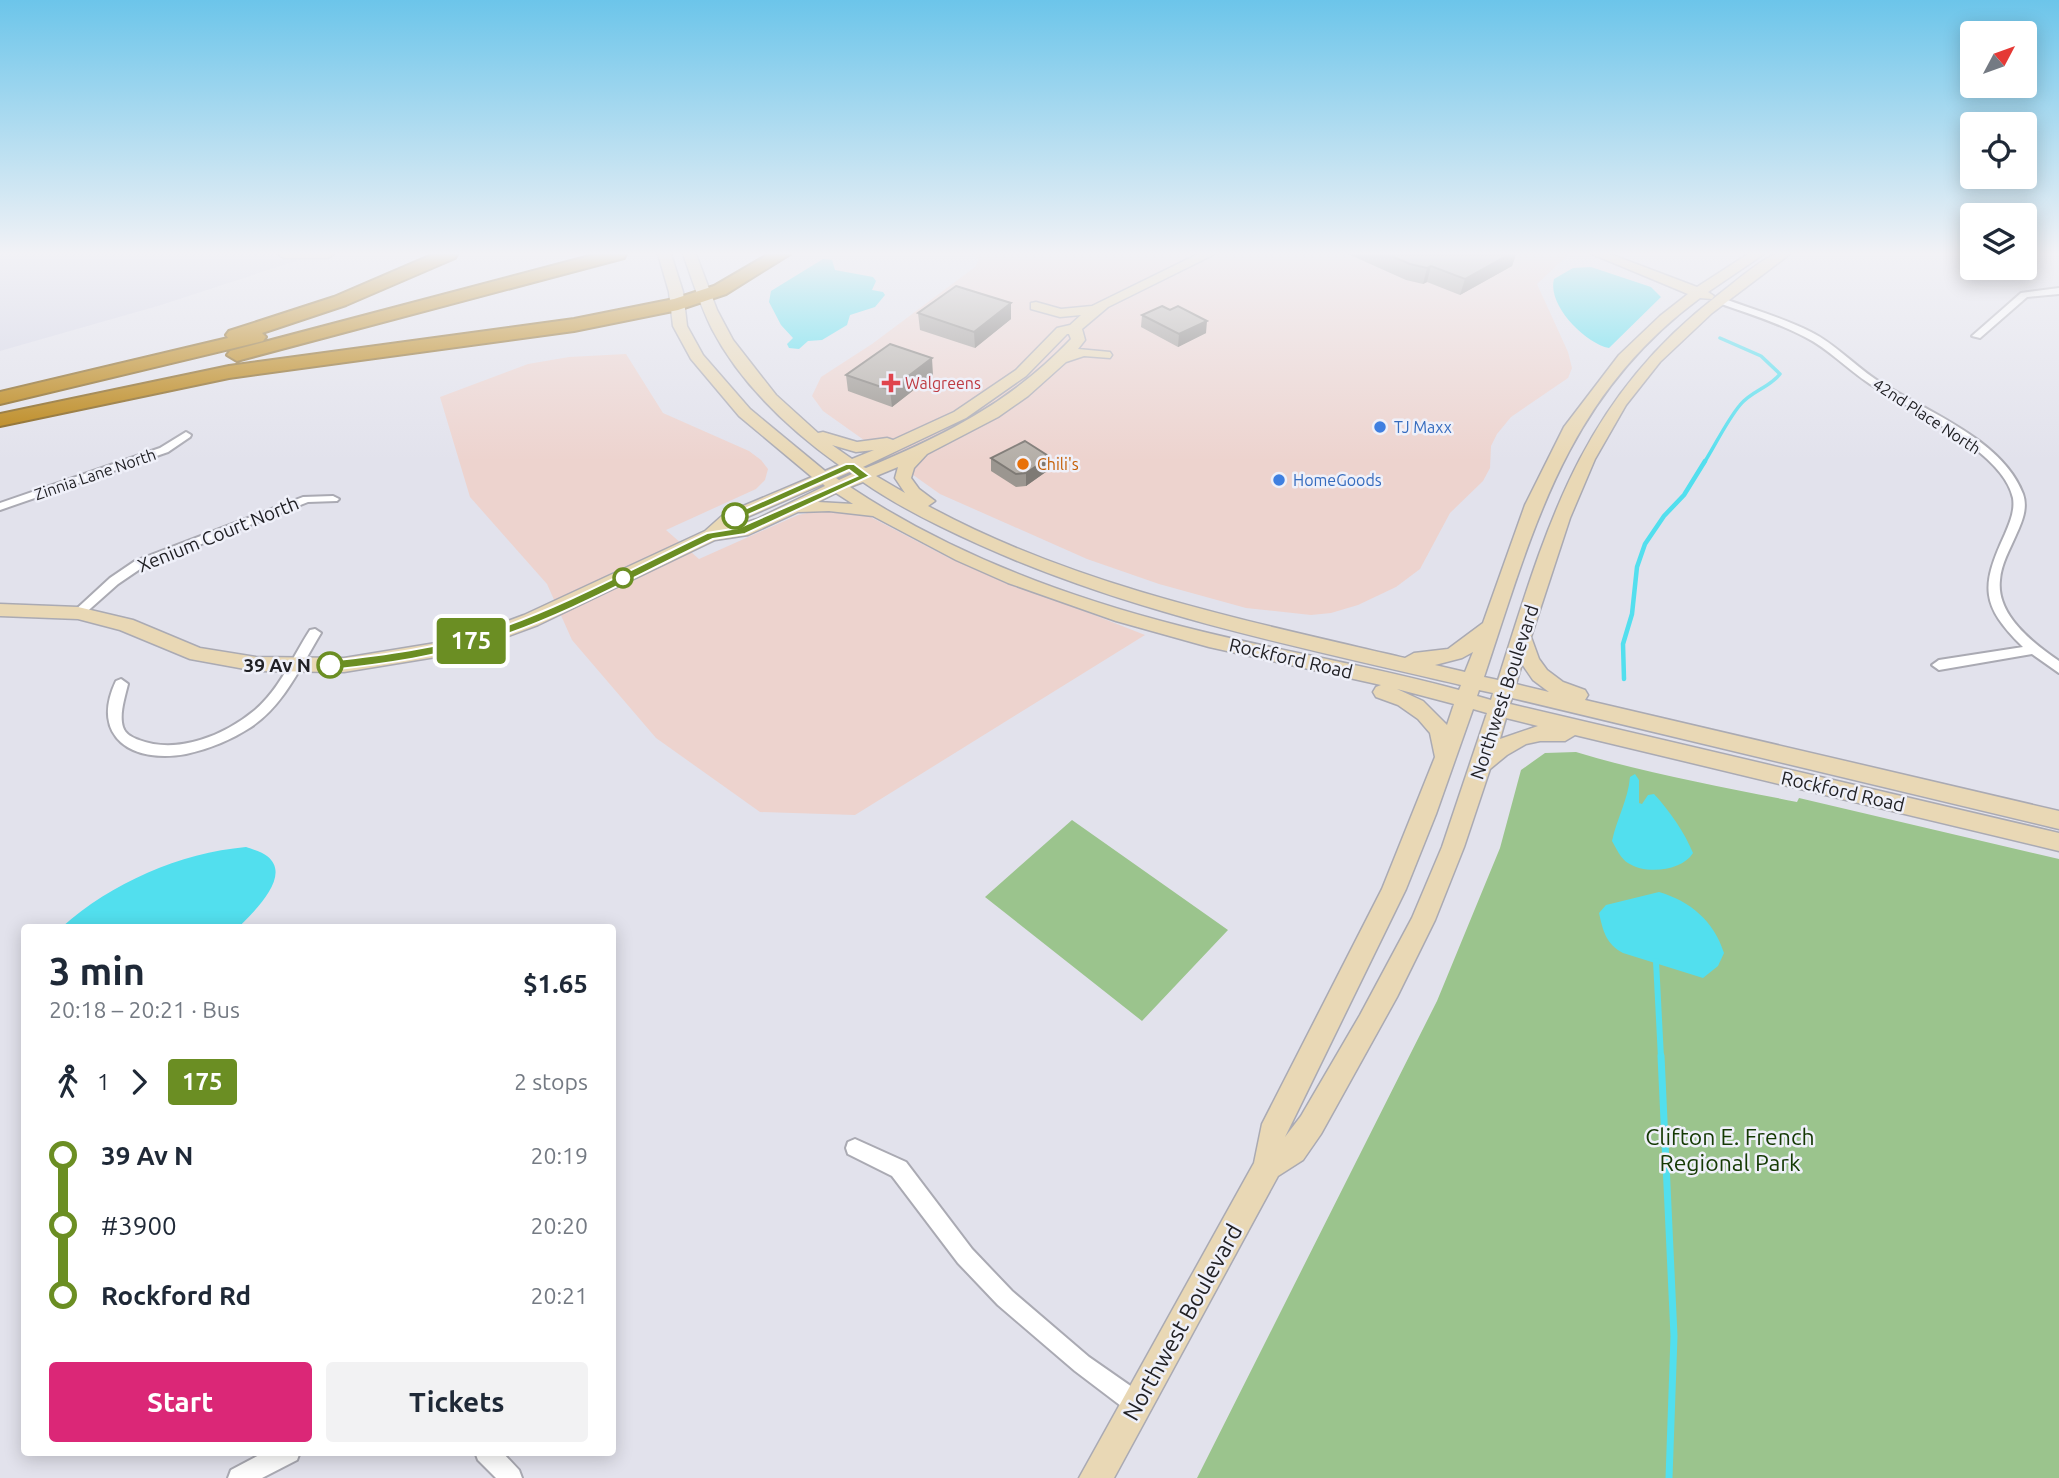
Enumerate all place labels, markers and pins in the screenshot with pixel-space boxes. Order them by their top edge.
place label: Walgreens [905,374,981,392]
marker: Walgreens [883,375,899,391]
place label: TJ Maxx [1394,418,1452,436]
marker: TJ Maxx [1372,419,1388,435]
place label: Chili's [1037,455,1079,473]
marker: Chili's [1015,456,1031,472]
place label: HomeGoods [1293,471,1382,489]
marker: HomeGoods [1271,472,1287,488]
unlabelled marker [722,503,748,529]
unlabelled marker [613,568,633,588]
marker: 39 Av N [317,652,343,678]
place label: 39 Av N [243,654,311,676]

